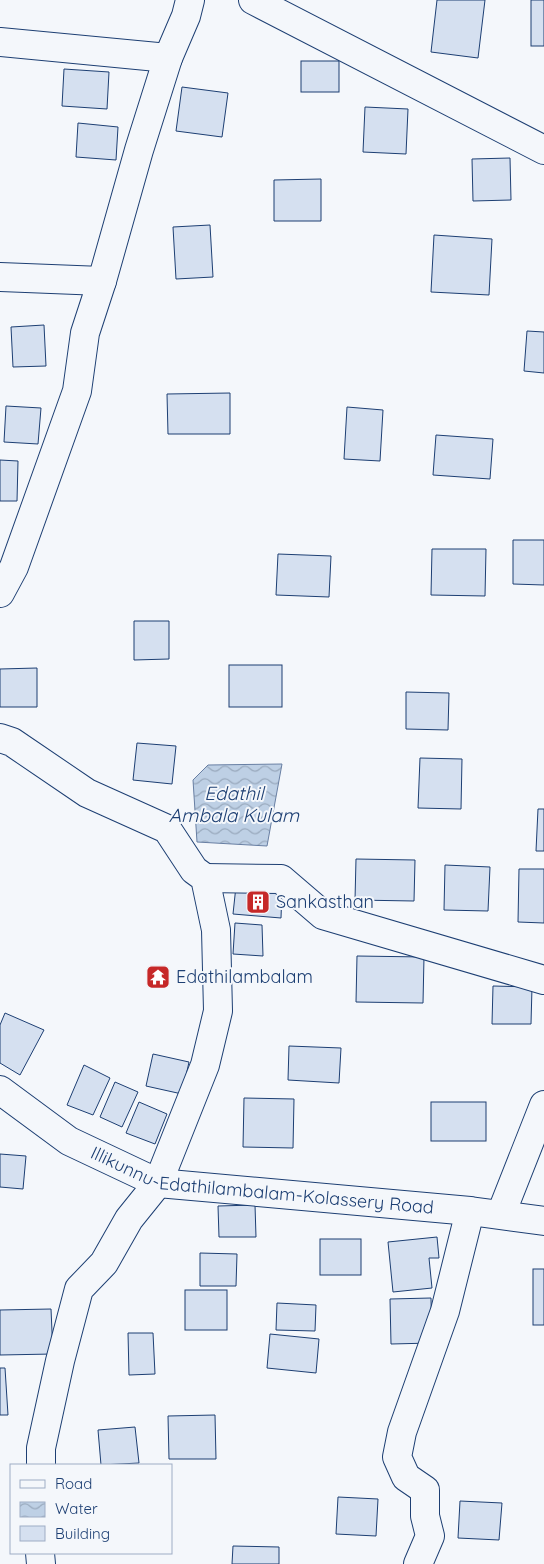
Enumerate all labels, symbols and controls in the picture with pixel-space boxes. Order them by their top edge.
water label: Edathil Ambala Kulam [169,781,300,827]
building icon: Sankasthan [245,889,271,915]
place label: Sankasthan [276,890,374,913]
temple icon: Edathilambalam [145,964,171,990]
place label: Edathilambalam [176,965,313,988]
street label: Illikunnu-Edathilambalam-Kolassery Road [87,1141,435,1219]
legend [10,1464,172,1554]
text: Road [55,1474,92,1493]
text: Water [55,1499,98,1518]
text: Building [55,1524,110,1543]

